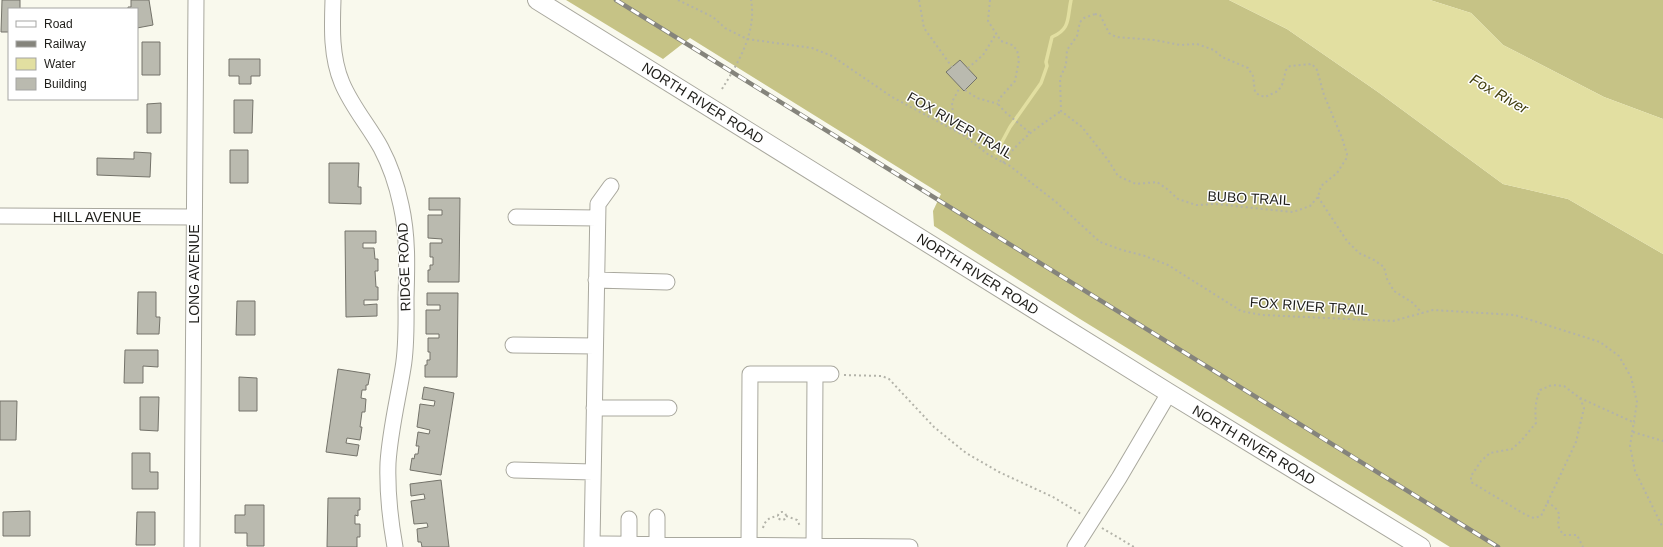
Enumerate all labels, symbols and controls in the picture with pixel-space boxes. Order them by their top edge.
legend [8,8,138,100]
text: Road [44,17,73,31]
text: Railway [44,37,86,51]
text: Water [44,57,76,71]
street label: NORTH RIVER ROAD [639,59,767,147]
water label: Fox River [1467,70,1532,117]
text: Building [44,77,87,91]
street label: FOX RIVER TRAIL [905,88,1016,162]
street label: BUBO TRAIL [1207,188,1291,208]
street label: HILL AVENUE [53,209,141,225]
street label: RIDGE ROAD [394,222,414,312]
street label: LONG AVENUE [186,224,202,324]
street label: NORTH RIVER ROAD [914,230,1042,318]
street label: FOX RIVER TRAIL [1249,294,1369,318]
street label: NORTH RIVER ROAD [1190,402,1318,488]

